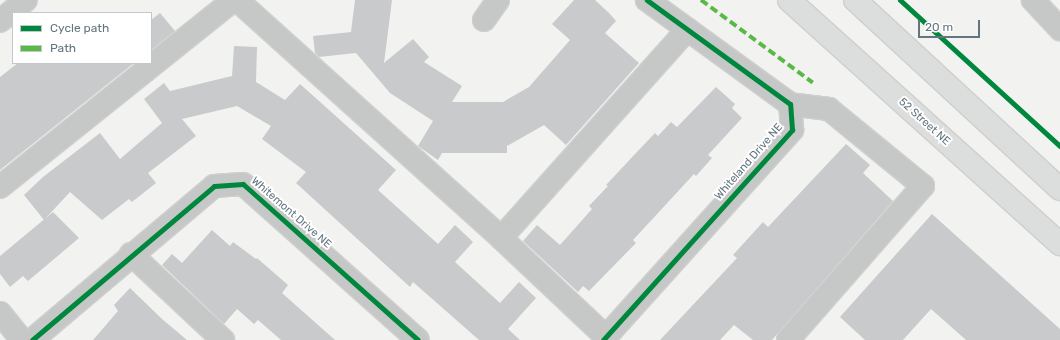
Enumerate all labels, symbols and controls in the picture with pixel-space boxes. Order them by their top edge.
legend [12,12,152,64]
scale bar [920,12,982,38]
text: 20 m [925,20,953,34]
text: Cycle path [50,21,109,35]
text: Path [50,41,76,55]
street label: 52 Street NE [896,96,952,148]
street label: Whiteland Drive NE [712,121,786,203]
street label: Whitemont Drive NE [248,175,334,251]

